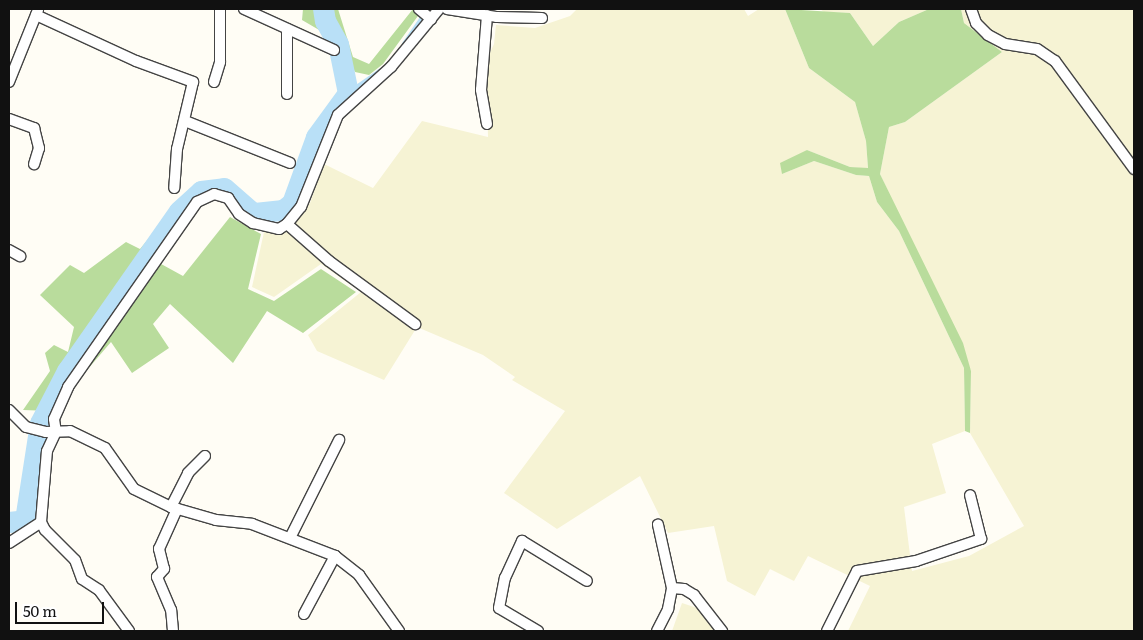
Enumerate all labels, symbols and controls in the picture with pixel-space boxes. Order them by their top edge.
scale bar [18,592,106,624]
text: 50 m [23,599,57,622]

